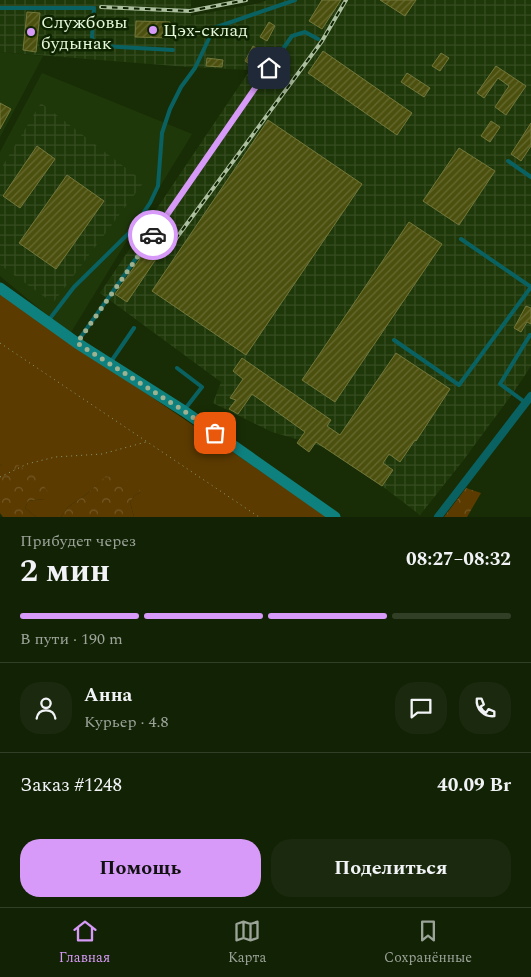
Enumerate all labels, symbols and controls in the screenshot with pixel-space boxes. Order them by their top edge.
place label: Службовы будынак [41,9,128,57]
place label: Цэх-склад [163,17,248,44]
marker: Цэх-склад [147,24,159,36]
marker: Службовы будынак [25,26,37,38]
pin [248,47,290,89]
icon: home [255,54,283,82]
courier [128,210,178,260]
icon: car [139,221,167,249]
pin [194,412,236,454]
icon: bag [201,419,229,447]
text: Прибудет через [20,529,136,553]
text: 08:27–08:32 [406,545,511,574]
text: 2 мин [20,547,110,596]
text: В пути · 190 m [20,627,123,651]
text: Анна [84,681,132,710]
button: person [20,682,72,734]
button: chat [395,682,447,734]
button: phone [459,682,511,734]
text: Курьер · 4.8 [84,710,169,734]
text: Заказ #1248 [20,771,122,800]
text: 40.09 Br [437,771,511,800]
button: Помощь [20,839,261,897]
button: Поделиться [271,839,511,897]
tab: Главная [59,917,110,968]
tab: Карта [228,917,266,968]
tab: Сохранённые [384,917,472,968]

